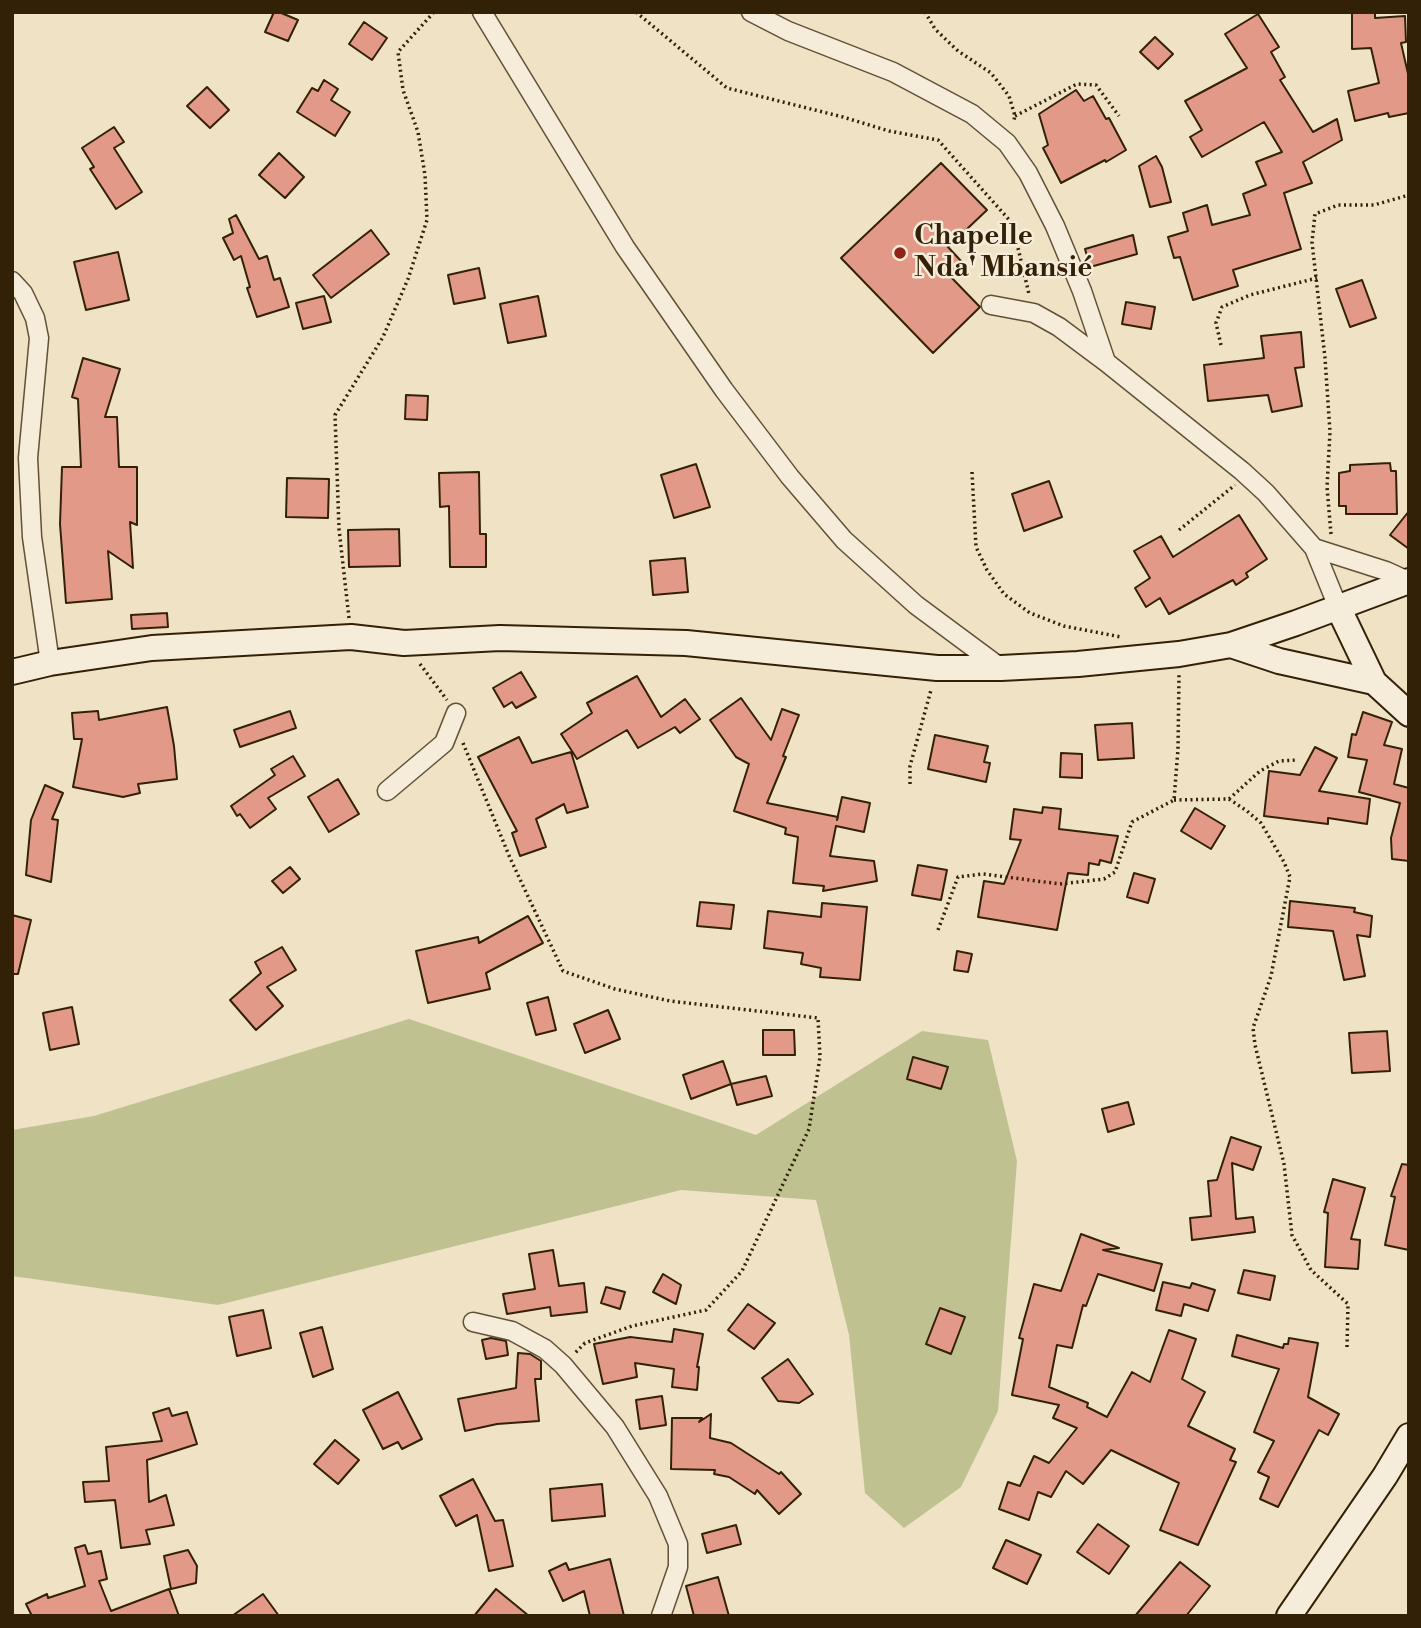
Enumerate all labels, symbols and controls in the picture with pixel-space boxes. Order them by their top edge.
place label: Chapelle Nda' Mbansié [914,220,1092,286]
marker: Chapelle Nda' Mbansié [892,245,908,261]

